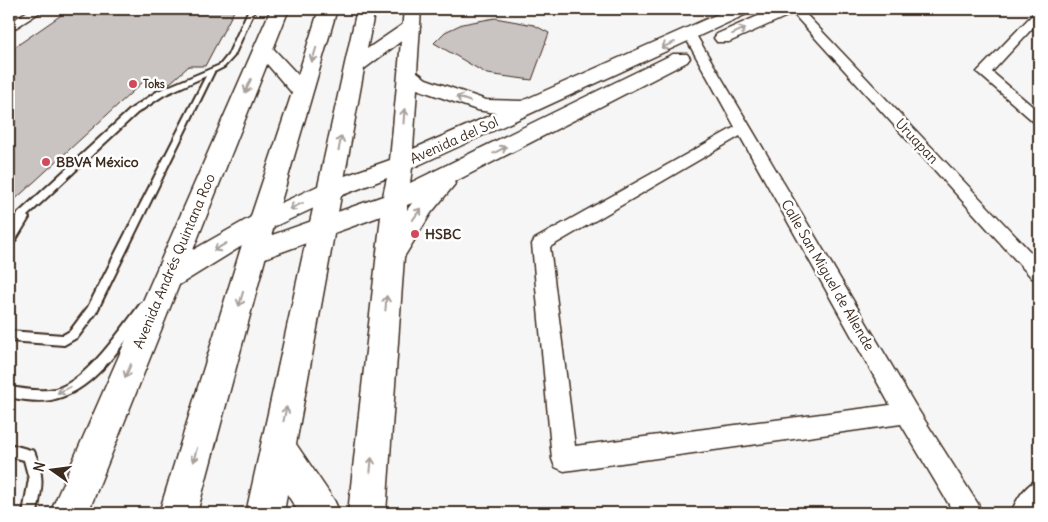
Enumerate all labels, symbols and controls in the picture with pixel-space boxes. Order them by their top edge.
one-way arrow [731,25,746,35]
one-way arrow [661,40,676,50]
one-way arrow [308,47,318,63]
place label: Toks [143,77,165,91]
marker: Toks [127,78,139,90]
one-way arrow [242,78,252,93]
one-way arrow [455,94,471,103]
one-way arrow [400,108,409,124]
street label: Avenida del Sol [407,112,501,168]
street label: Uruapan [892,115,942,167]
one-way arrow [336,135,345,151]
one-way arrow [492,145,507,154]
place label: BBVA México [56,153,139,171]
marker: BBVA México [40,156,52,168]
street label: Avenida Andrés Quintana Roo [129,171,219,351]
street label: Calle San Miguel de Allende [777,196,879,354]
one-way arrow [289,202,304,212]
one-way arrow [412,207,422,221]
place label: HSBC [425,225,461,243]
marker: HSBC [409,228,421,240]
one-way arrow [213,242,227,252]
one-way arrow [235,290,245,306]
one-way arrow [381,295,391,311]
one-way arrow [123,363,132,378]
one-way arrow [57,386,72,395]
one-way arrow [281,406,291,422]
north arrow [28,444,78,494]
one-way arrow [190,446,200,462]
one-way arrow [367,457,376,473]
text: N [29,460,49,474]

